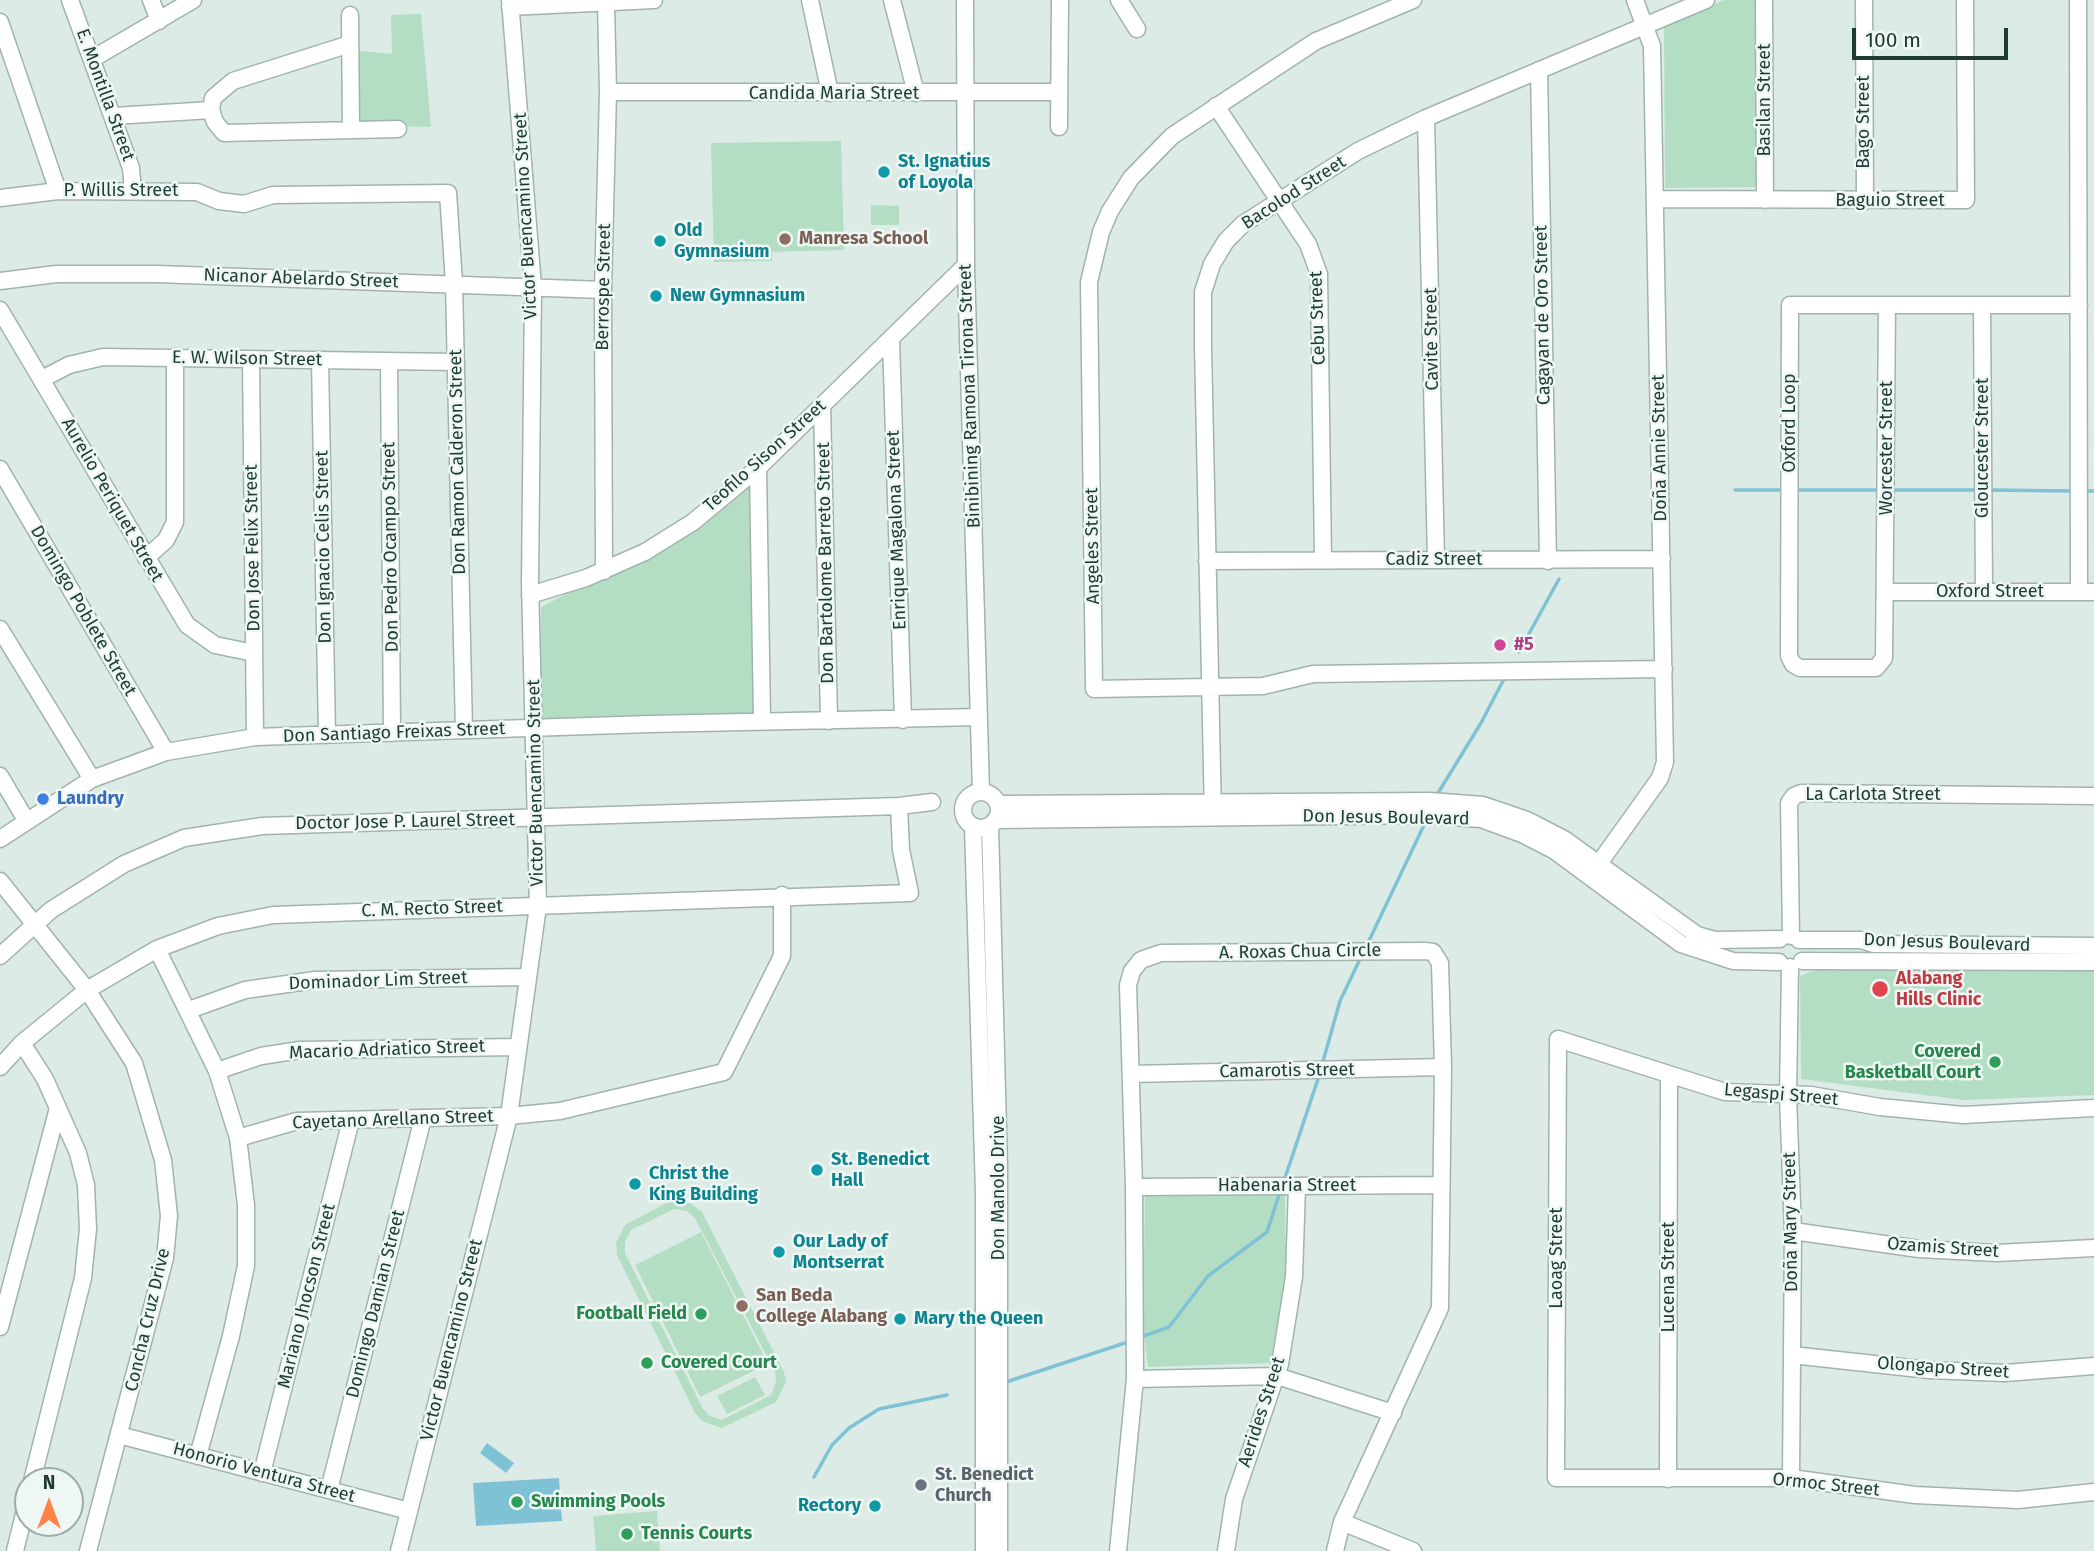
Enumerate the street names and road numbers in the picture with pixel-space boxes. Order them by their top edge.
street label: E. Montilla Street [71,26,139,164]
street label: Basilan Street [1754,43,1776,157]
street label: Bago Street [1853,75,1875,169]
street label: Candida Maria Street [749,83,919,105]
street label: Victor Buencamino Street [510,112,542,320]
street label: Bacolod Street [1238,151,1350,235]
street label: P. Willis Street [64,180,178,202]
street label: Baguio Street [1835,190,1945,212]
street label: Berrospe Street [592,223,616,351]
street label: Cagayan de Oro Street [1531,225,1555,405]
street label: Binibining Ramona Tirona Street [955,263,985,529]
street label: Nicanor Abelardo Street [203,265,399,293]
street label: Cebu Street [1306,271,1330,365]
street label: Cavite Street [1420,287,1444,391]
street label: E. W. Wilson Street [172,347,322,371]
street label: Don Ramon Calderon Street [445,349,471,575]
street label: Oxford Loop [1779,373,1801,473]
street label: Doña Annie Street [1648,374,1672,522]
street label: Gloucester Street [1972,378,1994,518]
street label: Worcester Street [1876,381,1898,515]
street label: Teofilo Sison Street [699,395,831,517]
street label: Aurelio Periquet Street [56,414,168,586]
street label: Enrique Magalona Street [883,430,911,630]
street label: Don Pedro Ocampo Street [378,442,404,652]
street label: Don Bartolome Barreto Street [813,442,839,684]
street label: Don Ignacio Celis Street [312,450,336,644]
street label: Don Jose Felix Street [241,464,265,632]
street label: Angeles Street [1081,487,1105,605]
street label: Domingo Poblete Street [25,522,141,700]
street label: Cadiz Street [1385,549,1483,571]
street label: Oxford Street [1936,581,2044,603]
street label: Victor Buencamino Street [523,679,549,887]
street label: Don Santiago Freixas Street [282,718,506,748]
street label: La Carlota Street [1805,784,1941,806]
street label: Don Jesus Boulevard [1302,806,1470,830]
street label: Doctor Jose P. Laurel Street [295,809,515,835]
street label: C. M. Recto Street [361,896,503,922]
street label: Don Jesus Boulevard [1863,929,2031,957]
street label: A. Roxas Chua Circle [1219,940,1381,964]
street label: Dominador Lim Street [288,967,468,995]
street label: Macario Adriatico Street [289,1036,485,1064]
street label: Camarotis Street [1219,1059,1355,1083]
street label: Legaspi Street [1723,1079,1839,1111]
street label: Cayetano Arellano Street [292,1106,494,1134]
street label: Don Manolo Drive [988,1116,1010,1260]
street label: Doña Mary Street [1779,1152,1803,1292]
street label: Habenaria Street [1218,1175,1356,1197]
street label: Mariano Jhocson Street [274,1201,340,1391]
street label: Laoag Street [1546,1207,1568,1309]
street label: Domingo Damian Street [342,1208,410,1400]
street label: Lucena Street [1658,1221,1680,1333]
street label: Ozamis Street [1886,1233,2000,1263]
street label: Victor Buencamino Street [416,1237,488,1443]
street label: Concha Cruz Drive [121,1246,175,1394]
street label: Olongapo Street [1876,1353,2010,1383]
street label: Aerides Street [1234,1354,1290,1470]
street label: Honorio Ventura Street [171,1438,357,1508]
street label: Ormoc Street [1771,1469,1881,1501]

